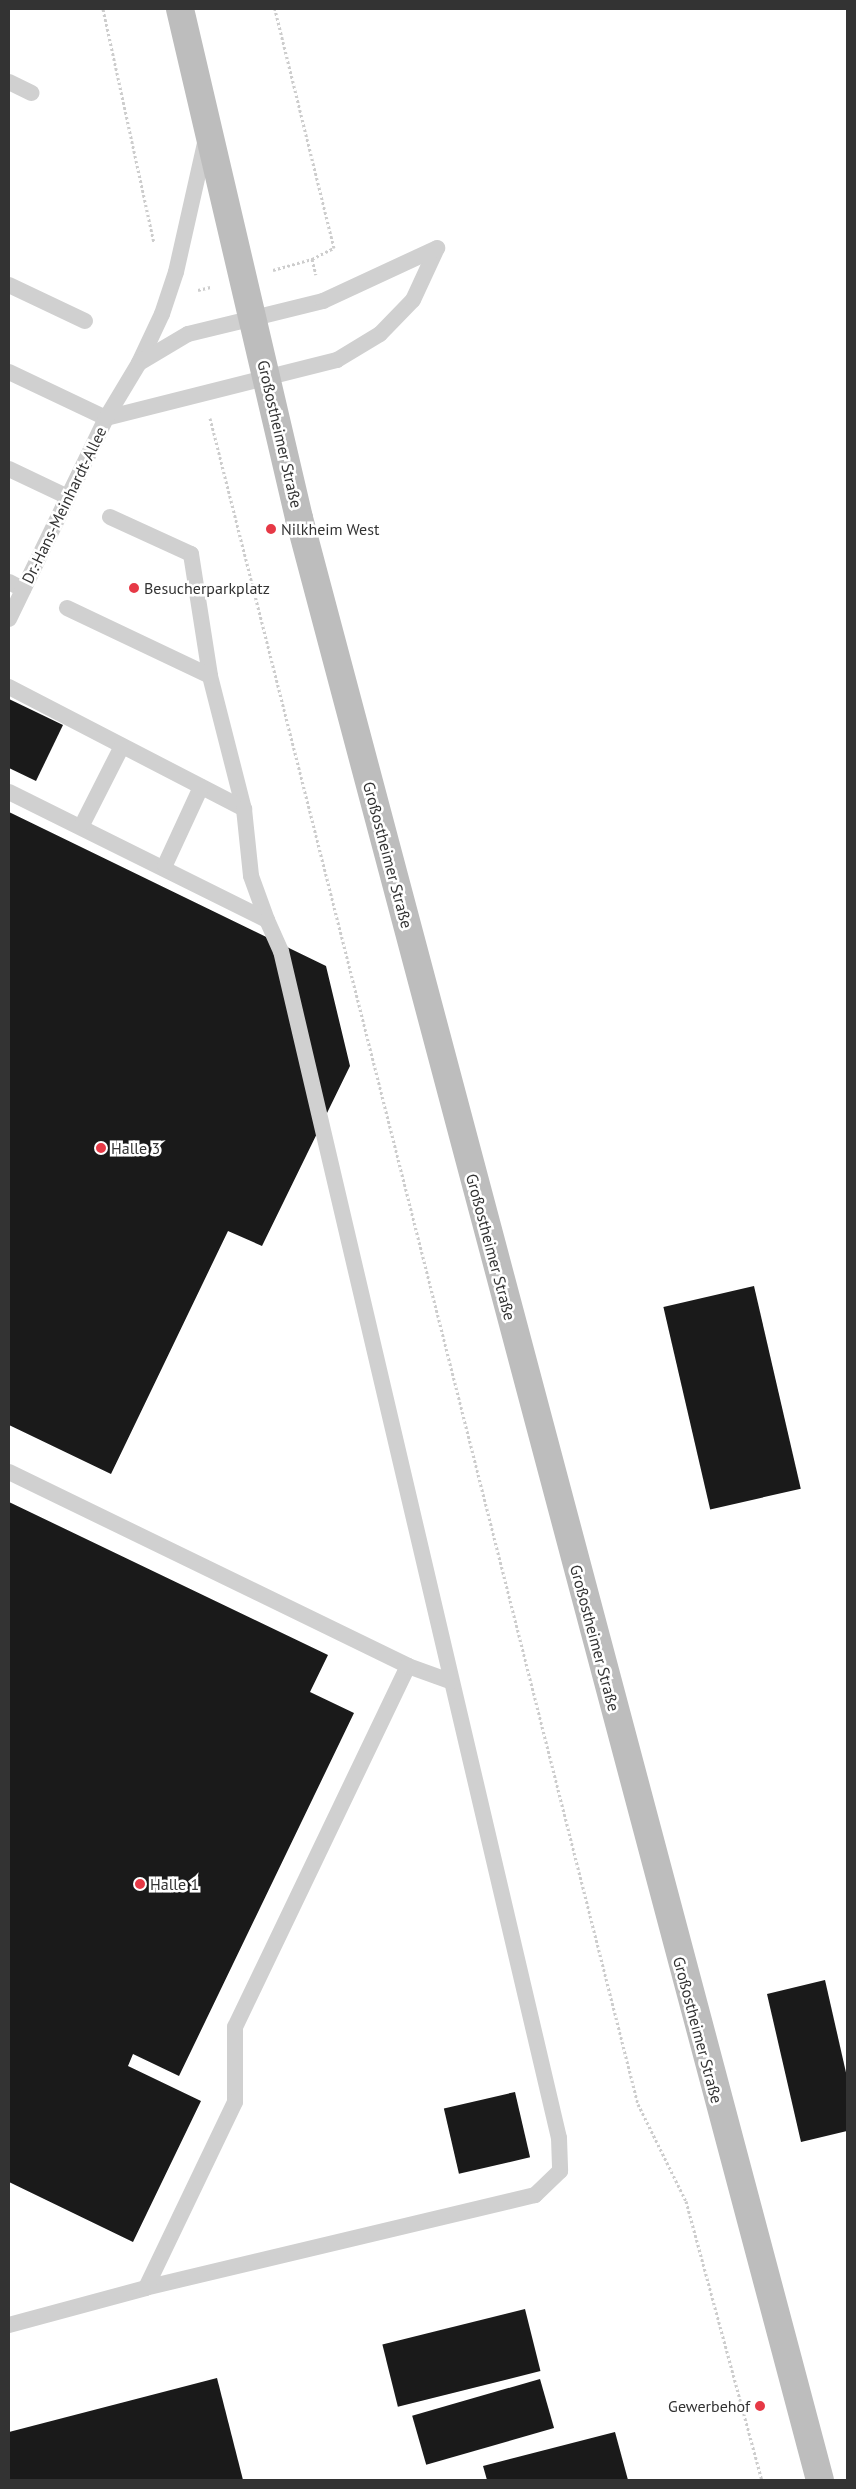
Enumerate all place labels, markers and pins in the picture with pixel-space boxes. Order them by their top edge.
place label: Nilkheim West [281,519,380,539]
marker: Nilkheim West [265,523,277,535]
place label: Besucherparkplatz [144,578,270,598]
marker: Besucherparkplatz [128,582,140,594]
place label: Halle 3 [111,1138,160,1158]
marker: Halle 3 [95,1142,107,1154]
place label: Halle 1 [150,1874,199,1894]
marker: Halle 1 [134,1878,146,1890]
place label: Gewerbehof [668,2396,750,2416]
marker: Gewerbehof [754,2400,766,2412]

